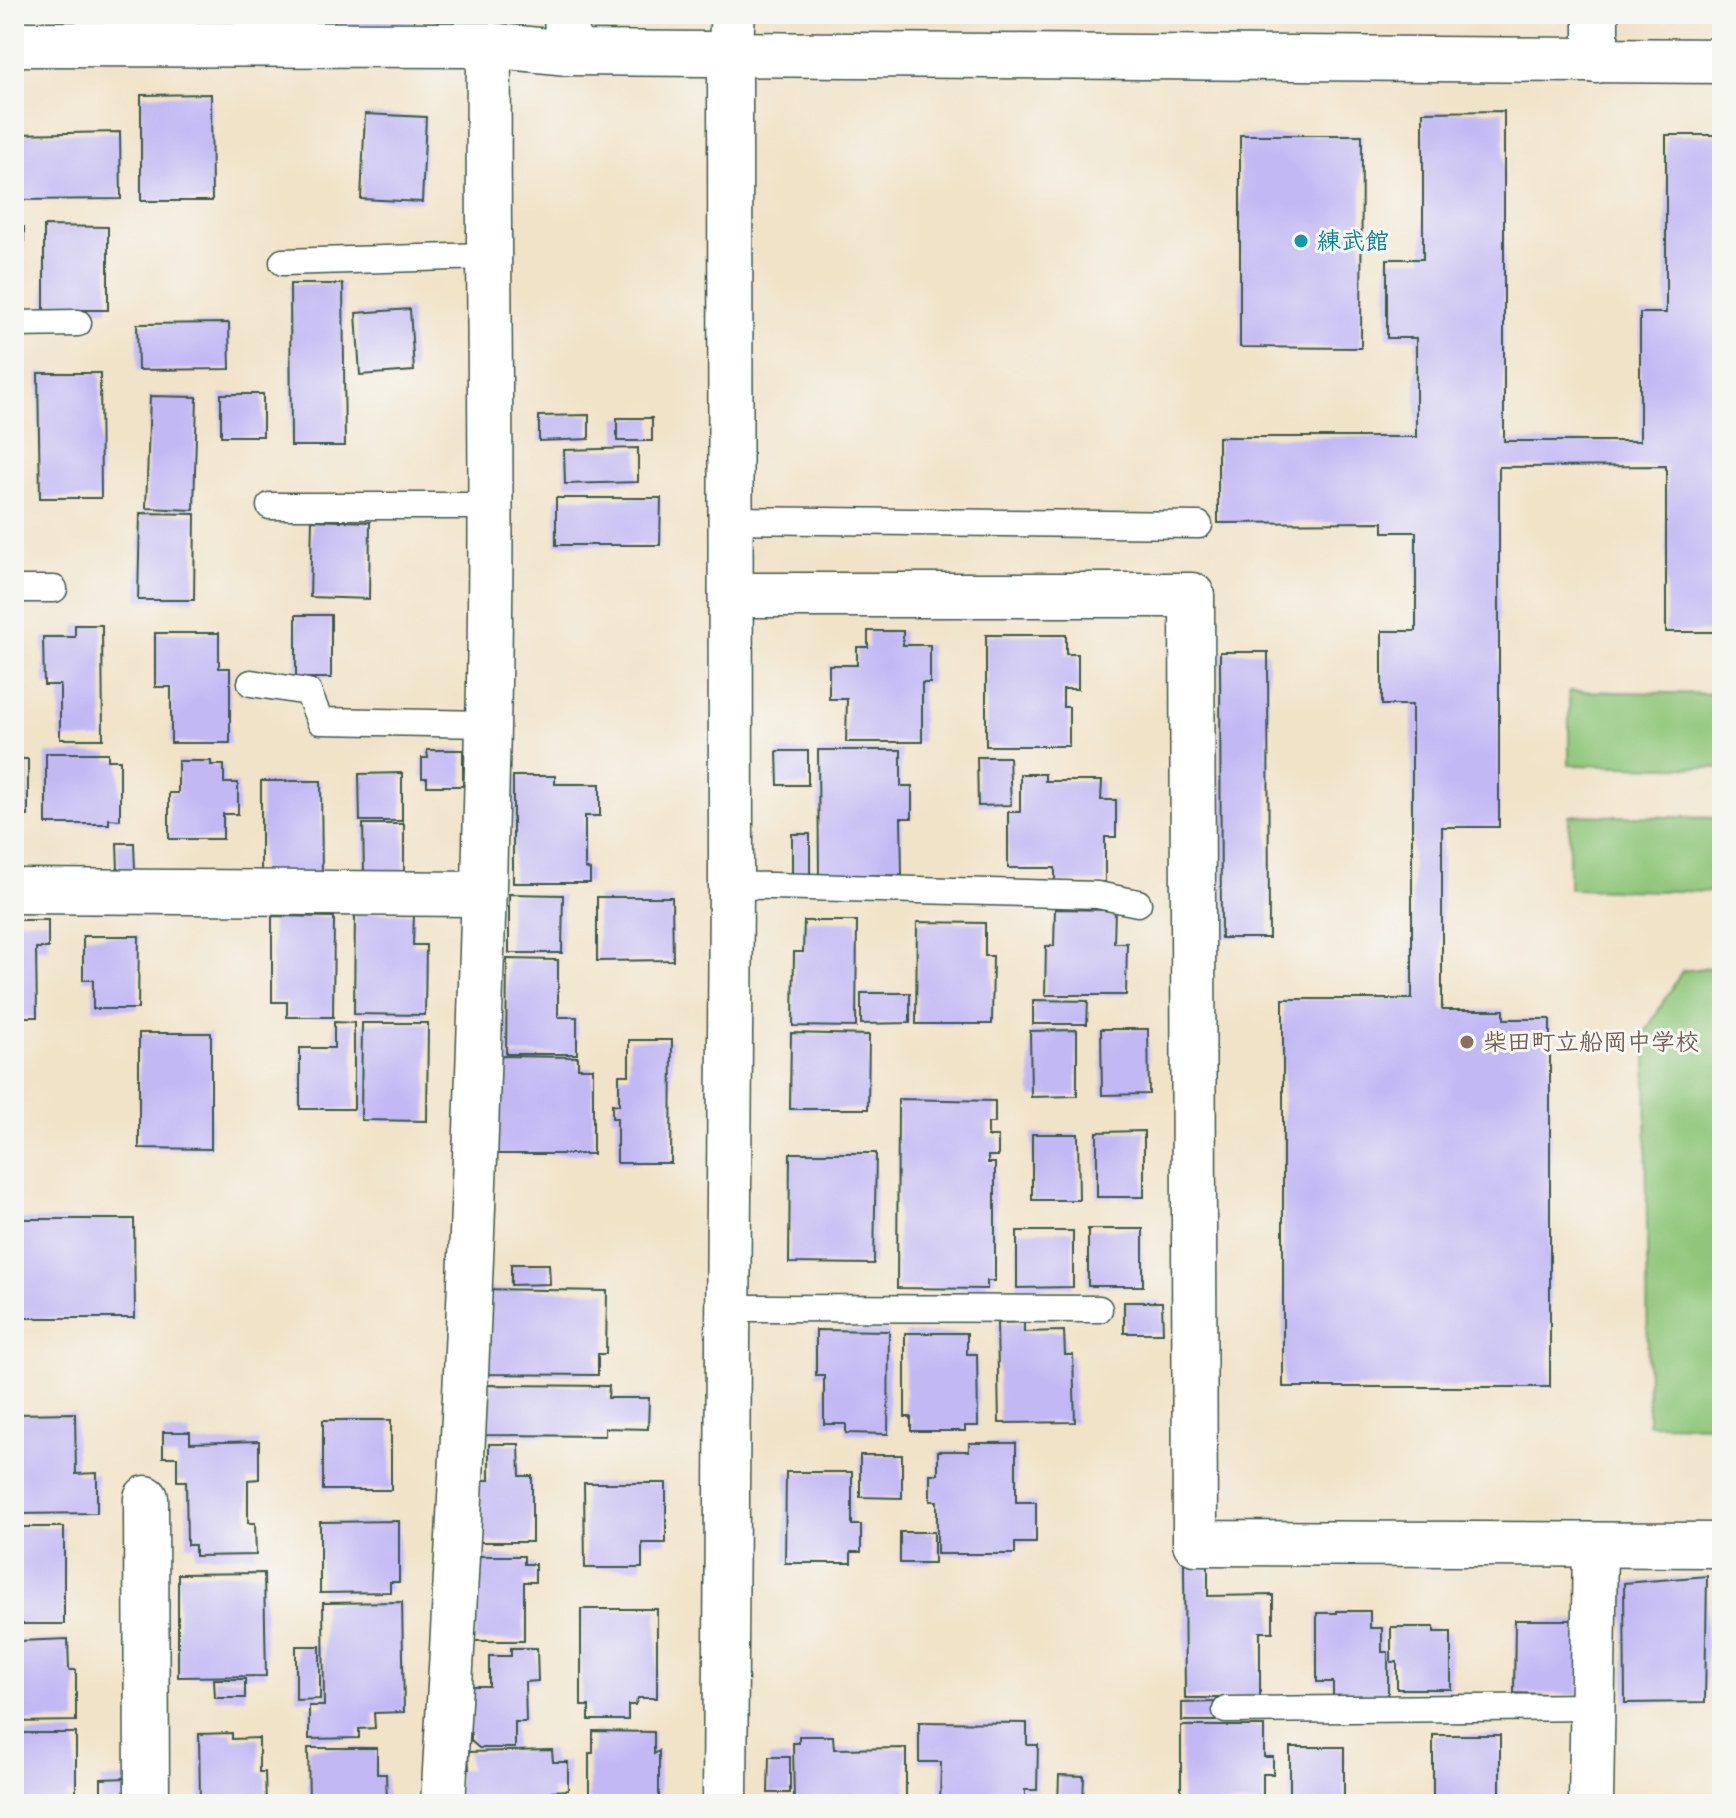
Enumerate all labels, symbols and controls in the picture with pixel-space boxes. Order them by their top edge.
place label: 練武館 [1317,225,1389,257]
marker: 練武館 [1292,232,1310,250]
place label: 柴田町立船岡中学校 [1483,1026,1699,1058]
marker: 柴田町立船岡中学校 [1458,1033,1476,1051]

